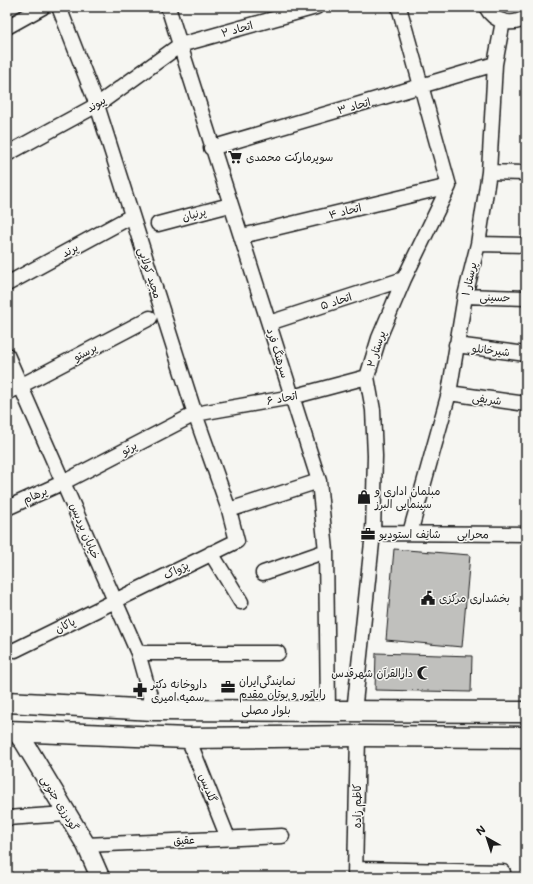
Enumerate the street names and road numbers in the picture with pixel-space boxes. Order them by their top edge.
street label: اتحاد ۲ [219,17,254,40]
street label: پیوند [83,92,109,116]
street label: اتحاد ۳ [336,94,372,117]
street label: اتحاد ۴ [327,199,363,222]
street label: پرنیان [180,203,208,224]
street label: پرند [59,239,81,260]
street label: مجید کولایی [134,245,166,301]
street label: پرستار ۱ [457,260,480,297]
street label: اتحاد ۵ [318,288,354,313]
street label: حسینی [479,288,511,306]
street label: سرهنگ فرد [264,326,293,380]
street label: پرستار ۲ [363,329,388,369]
street label: پرستو [69,339,100,365]
street label: شیرخانلو [470,340,511,359]
street label: اتحاد ۶ [265,387,299,408]
street label: شریفی [471,389,503,409]
street label: پرتو [117,437,139,458]
street label: پرهام [20,483,50,508]
street label: خیابان پردیس [66,500,104,562]
street label: محرابی [457,526,489,542]
street label: پژواک [161,557,191,582]
street label: پاکان [52,613,78,636]
street label: بلوار مصلی [241,702,291,718]
street label: گلدیس [196,771,221,805]
street label: گودرزی جنوبی [37,772,83,834]
street label: کاظم زاده [349,784,366,828]
street label: عقیق [173,831,195,848]

